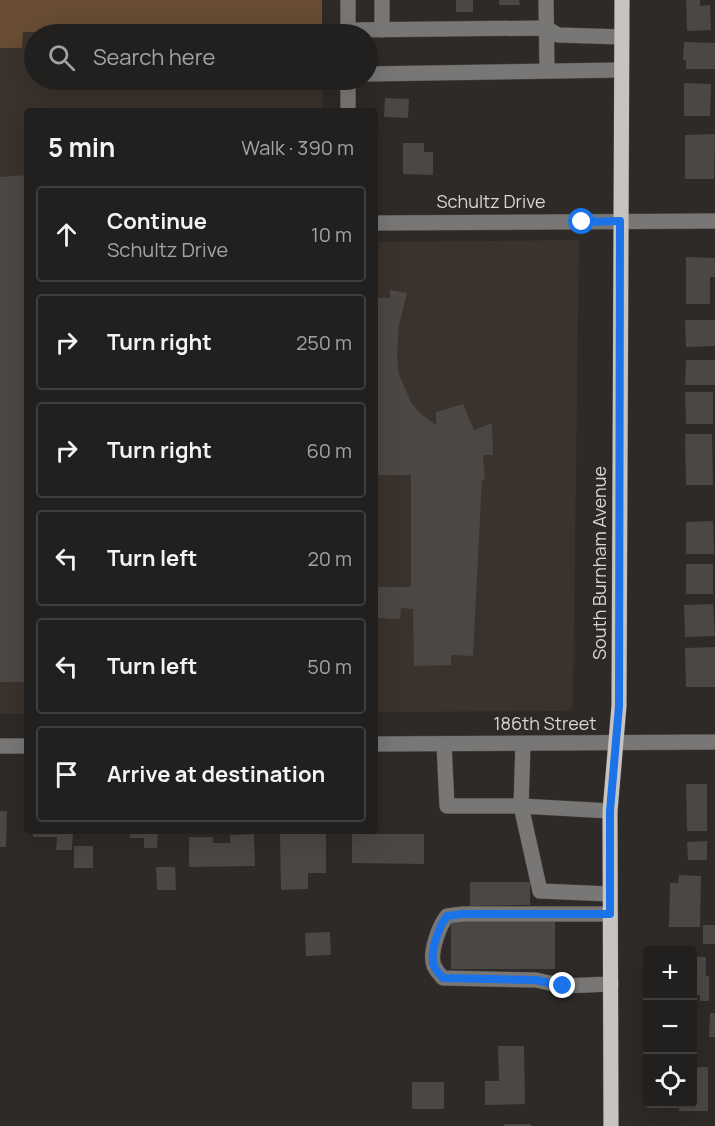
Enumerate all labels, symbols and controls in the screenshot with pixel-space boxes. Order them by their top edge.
search box [24,24,378,90]
icon: search [45,41,78,74]
text: Search here [93,42,215,72]
text: 5 min [48,129,115,165]
text: Walk · 390 m [241,134,354,161]
street label: Schultz Drive [436,189,546,213]
text: Continue [107,206,207,236]
route start [568,208,594,234]
icon: ahead [50,218,83,251]
text: 10 m [311,221,352,248]
text: Schultz Drive [107,236,228,263]
icon: right [50,326,83,359]
text: Turn right [107,327,212,357]
text: 250 m [296,329,352,356]
icon: right [50,434,83,467]
text: Turn right [107,435,212,465]
text: 60 m [306,437,352,464]
street label: South Burnham Avenue [587,466,611,660]
icon: left [50,542,83,575]
text: Turn left [107,543,197,573]
text: 20 m [307,545,352,572]
icon: left [50,650,83,683]
text: Turn left [107,651,197,681]
text: 50 m [307,653,352,680]
street label: 186th Street [493,711,597,735]
icon: arrive [50,758,83,791]
text: Arrive at destination [107,759,325,789]
map controls [643,946,697,1108]
button: + [643,946,697,1000]
route end [549,972,575,998]
button: − [643,1000,697,1054]
button: locate [643,1054,697,1108]

